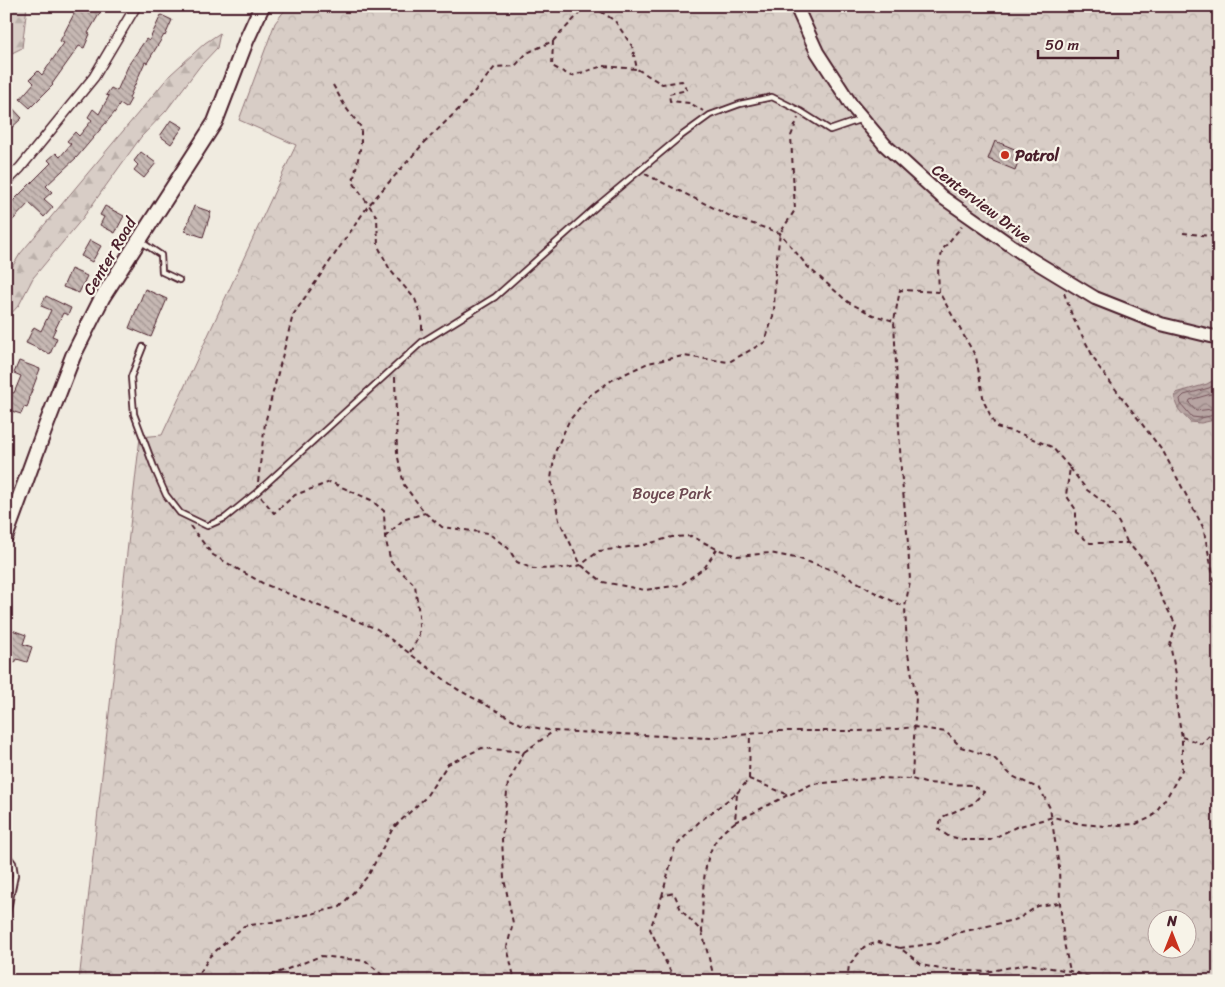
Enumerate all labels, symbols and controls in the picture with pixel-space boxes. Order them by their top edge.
scale bar [1038,28,1118,60]
text: 50 m [1045,32,1080,58]
place label: Patrol [1015,141,1060,170]
marker: Patrol [999,149,1011,161]
street label: Centerview Drive [925,156,1038,251]
street label: Center Road [75,210,145,301]
park label: Boyce Park [632,479,712,508]
text: N [1166,909,1177,934]
north arrow [1148,910,1198,960]

